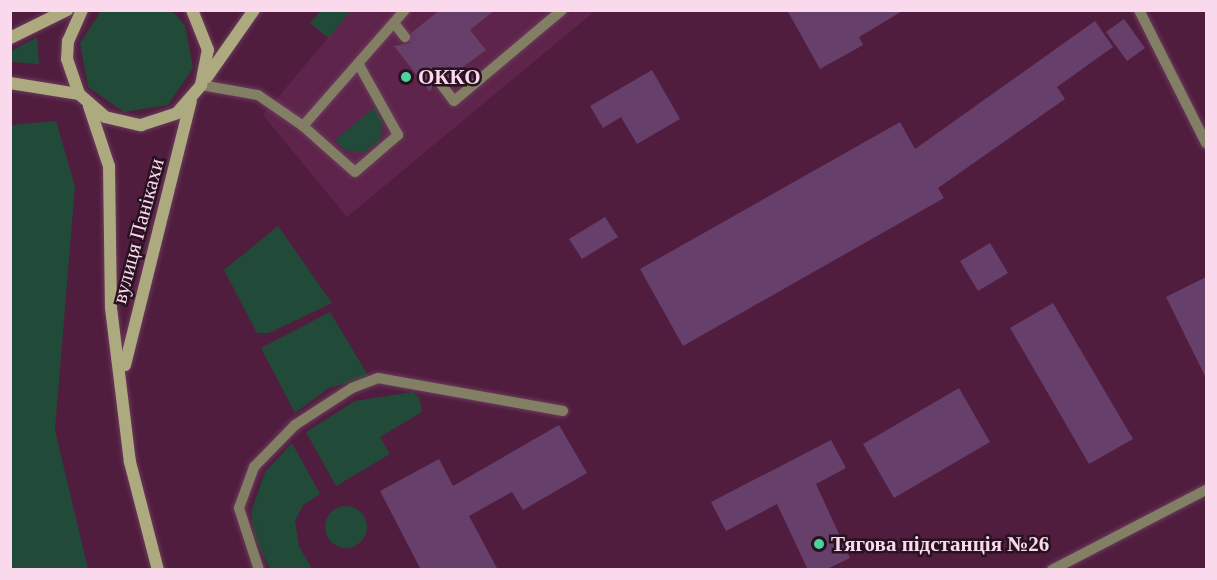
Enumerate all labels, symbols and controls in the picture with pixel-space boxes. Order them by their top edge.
place label: ОККО [418,64,481,90]
marker: ОККО [399,70,413,84]
street label: вулиця Панікахи [107,156,169,306]
place label: Тягова пiдстанцiя №26 [831,531,1049,557]
marker: Тягова пiдстанцiя №26 [812,537,826,551]

